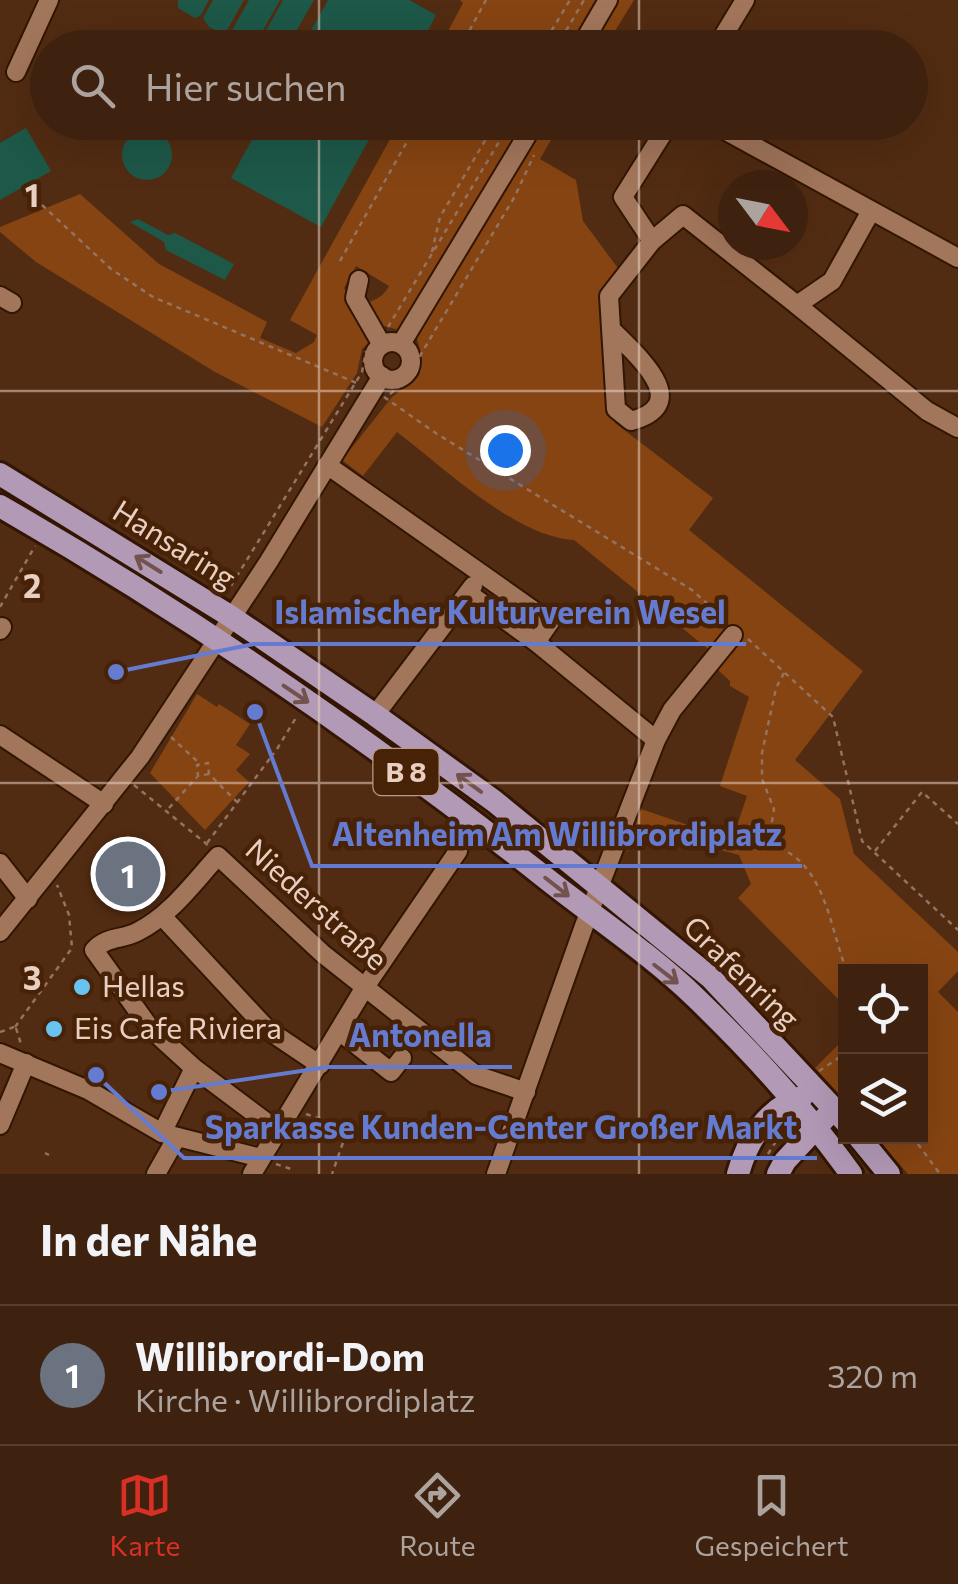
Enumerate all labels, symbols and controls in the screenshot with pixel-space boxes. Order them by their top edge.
search box [30,30,928,140]
icon: search [65,58,120,113]
text: Hier suchen [145,62,347,109]
north arrow [718,170,808,260]
text: 1 [25,174,39,214]
your location [480,425,531,476]
street label: Hansaring [107,491,244,595]
one-way arrow [134,554,162,575]
text: 2 [23,565,41,605]
callout: Islamischer Kulturverein Wesel [254,582,746,644]
text: Islamischer Kulturverein Wesel [274,591,726,631]
one-way arrow [281,683,309,704]
road number: B 8 [374,749,438,795]
one-way arrow [456,773,484,794]
callout: Altenheim Am Willibrordiplatz [312,804,802,866]
text: Altenheim Am Willibrordiplatz [332,813,782,853]
street label: Niederstraße [239,830,396,976]
pin: 1 [96,836,160,912]
one-way arrow [543,876,569,898]
street label: Grafenring [677,907,808,1035]
text: 3 [23,957,41,997]
one-way arrow [653,963,679,985]
map controls [838,964,928,1144]
button: locate [838,964,928,1054]
place label: Hellas [102,966,185,1003]
marker: Hellas [71,976,93,998]
callout: Antonella [328,1005,512,1067]
place label: Eis Cafe Riviera [74,1008,282,1045]
text: Antonella [348,1014,492,1054]
marker: Eis Cafe Riviera [43,1018,65,1040]
button: layers [838,1054,928,1144]
callout: Sparkasse Kunden-Center Großer Markt [184,1096,817,1158]
text: Sparkasse Kunden-Center Großer Markt [205,1106,797,1146]
text: In der Nähe [40,1213,257,1265]
text: Willibrordi-Dom [135,1332,425,1379]
text: 1 [65,1355,80,1395]
text: 320 m [827,1355,918,1395]
text: Kirche · Willibrordiplatz [135,1379,475,1419]
tab: Karte [110,1468,180,1562]
tab: Route [399,1468,476,1562]
tab: Gespeichert [695,1468,848,1562]

